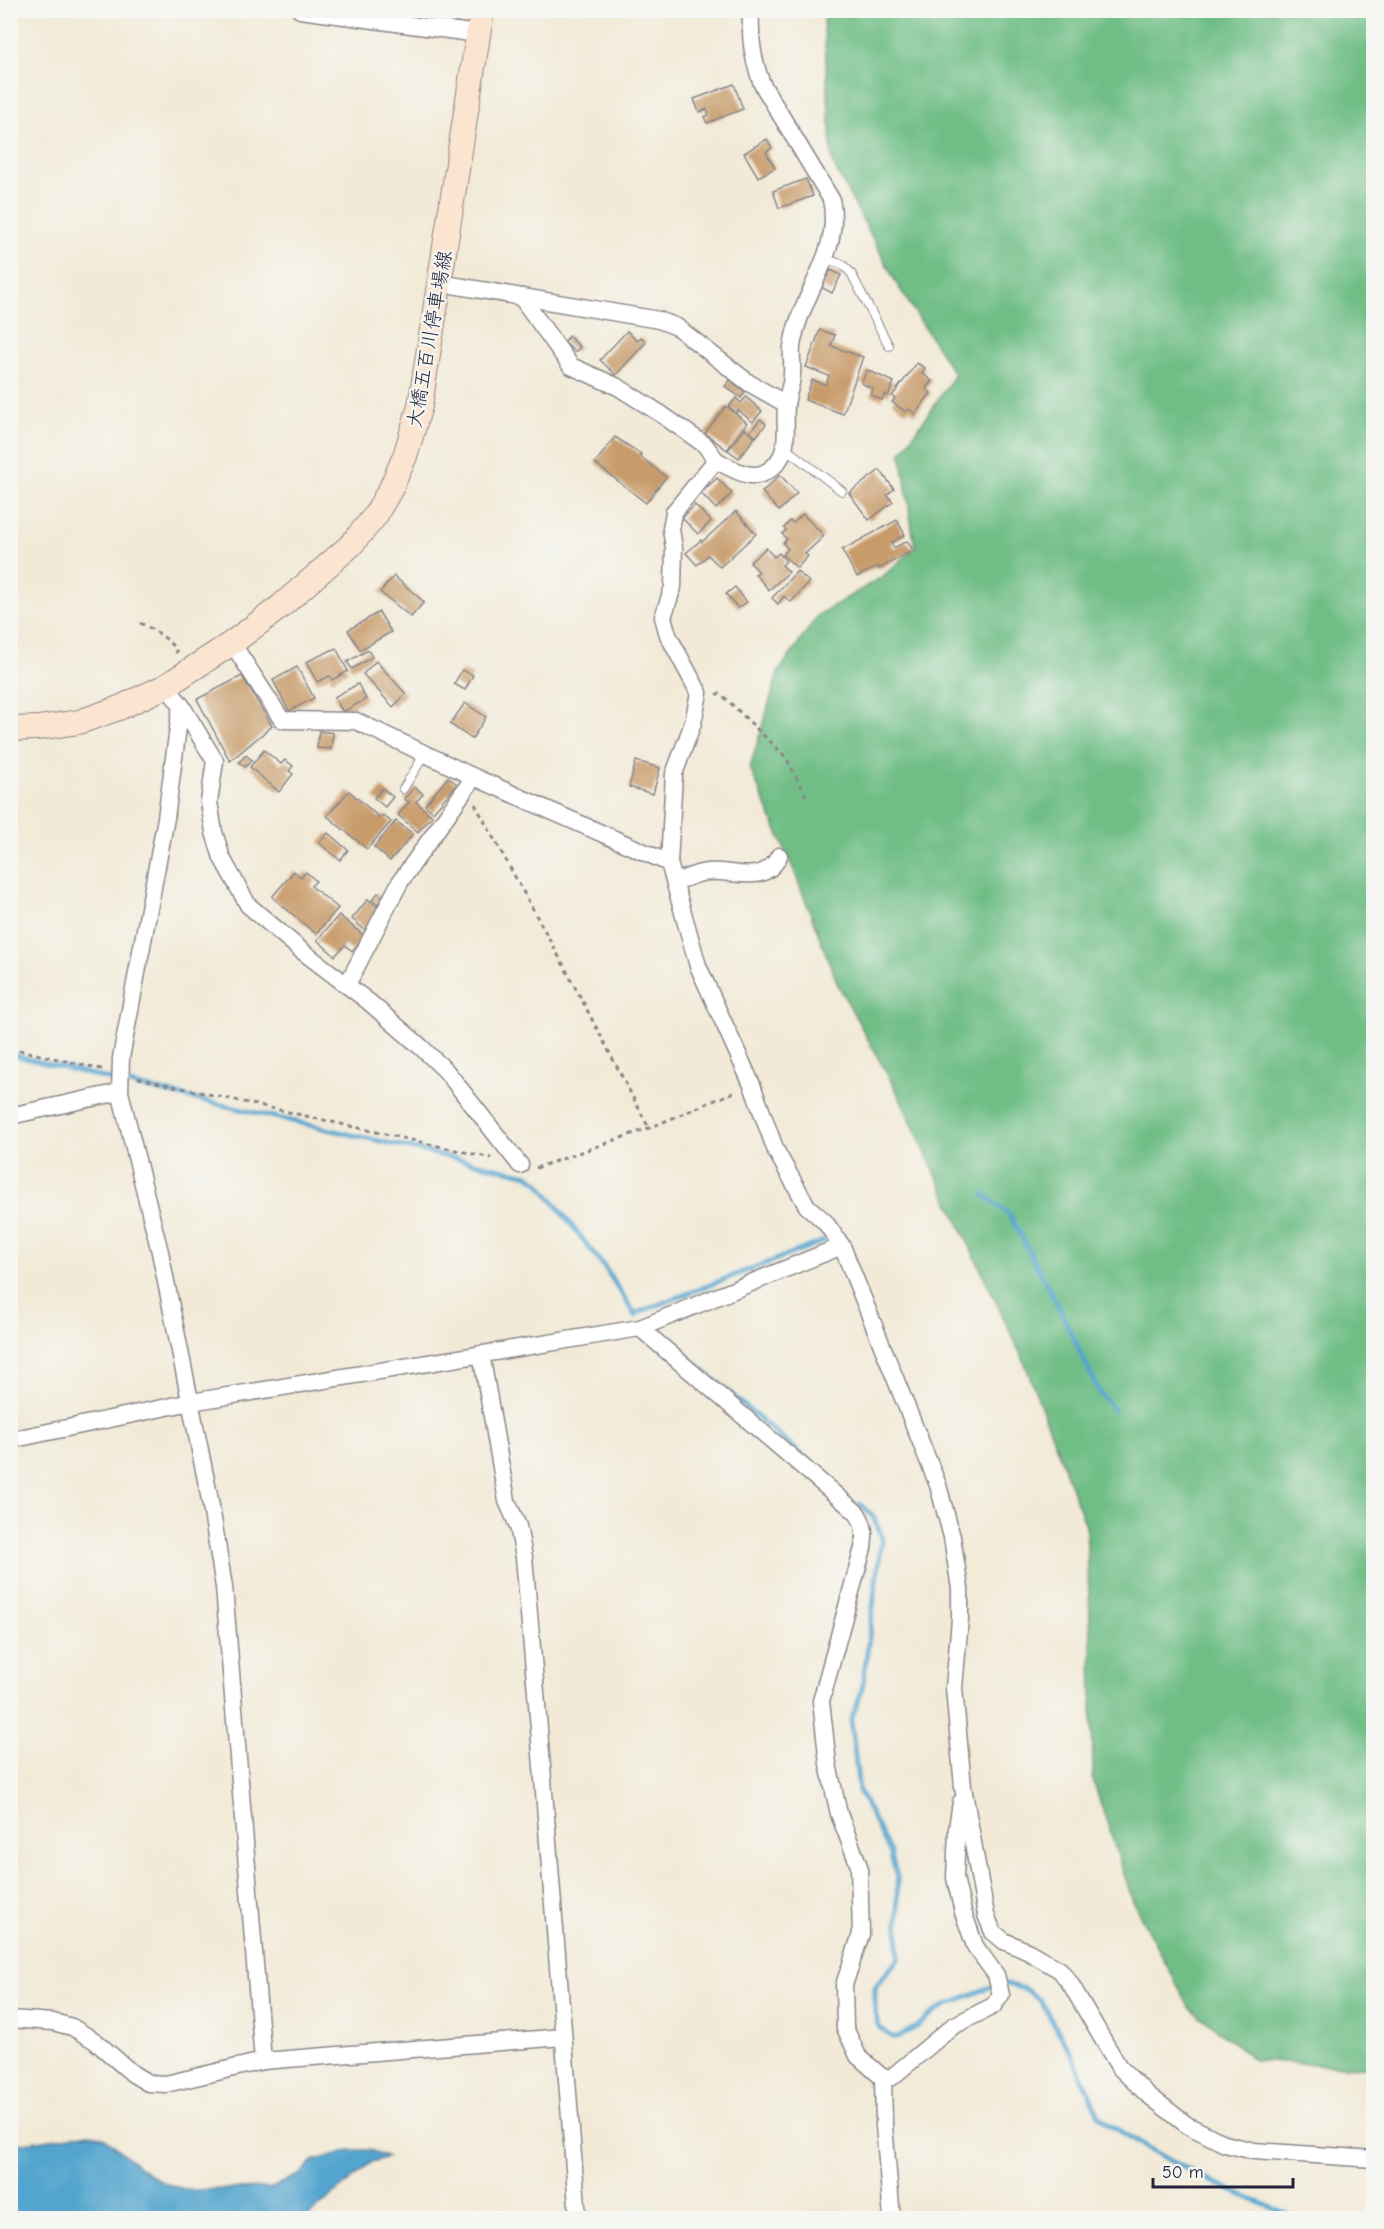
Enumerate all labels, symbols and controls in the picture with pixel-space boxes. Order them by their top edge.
street label: 大橋五百川停車場線 [403,248,456,430]
scale bar [1153,2151,1292,2189]
text: 50 m [1162,2162,1204,2183]

